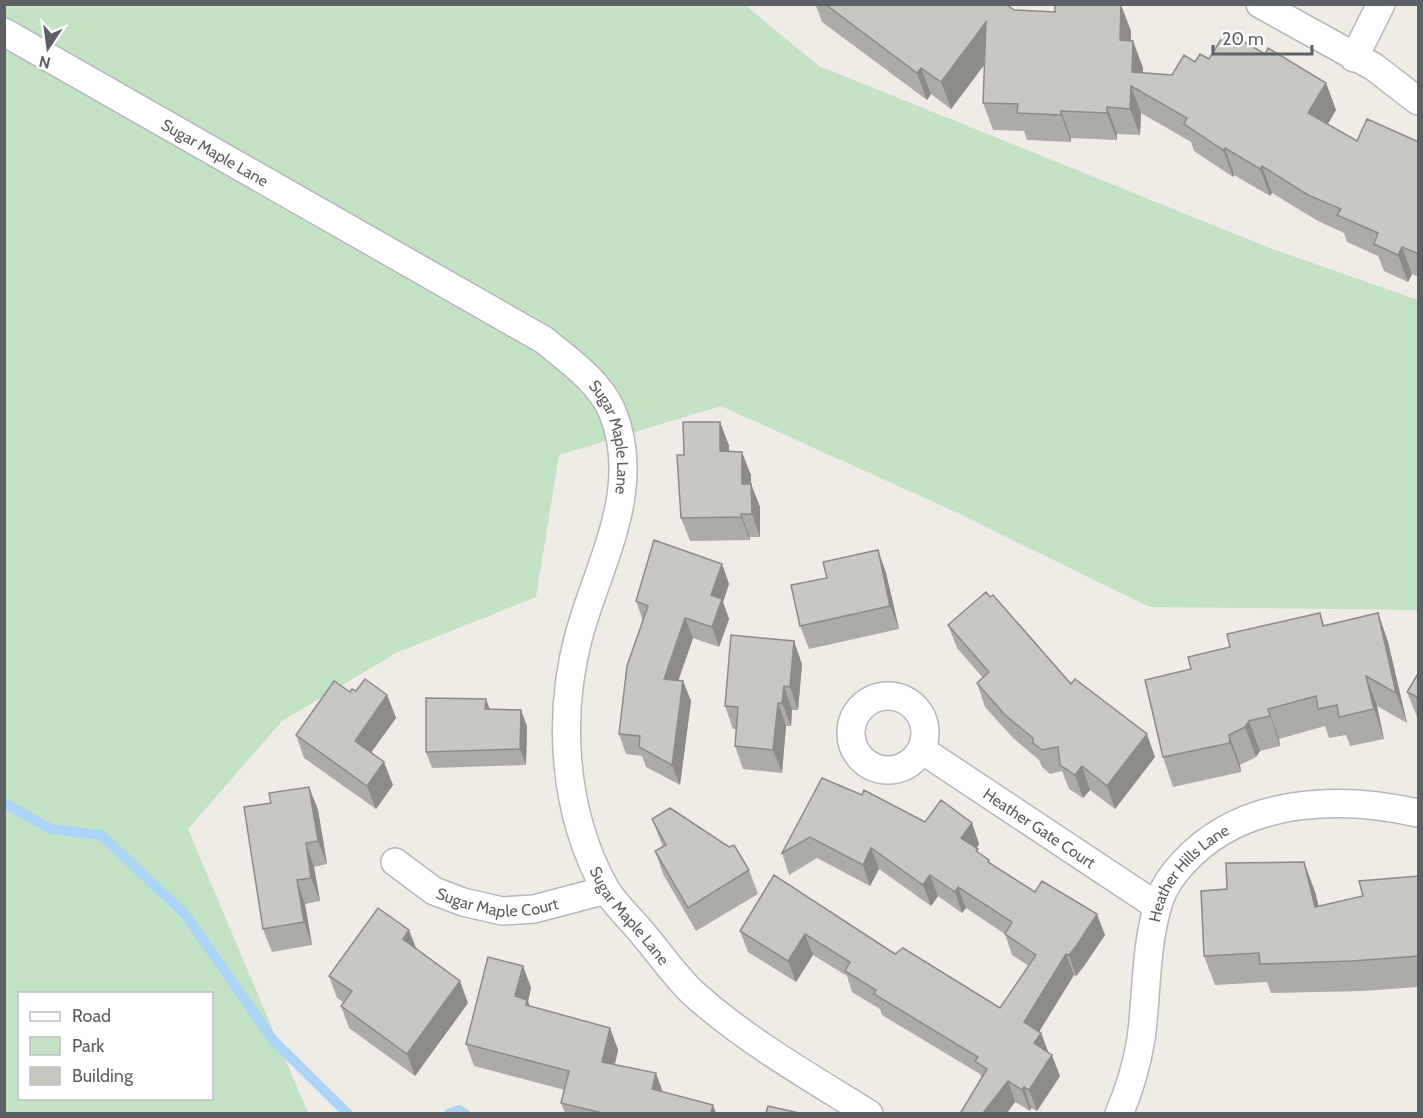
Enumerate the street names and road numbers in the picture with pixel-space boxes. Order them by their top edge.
street label: Sugar Maple Lane [158,114,272,190]
street label: Sugar Maple Lane [585,376,633,496]
street label: Heather Gate Court [980,784,1100,872]
street label: Heather Hills Lane [1144,820,1232,924]
street label: Sugar Maple Lane [586,863,674,969]
street label: Sugar Maple Court [434,883,561,921]

